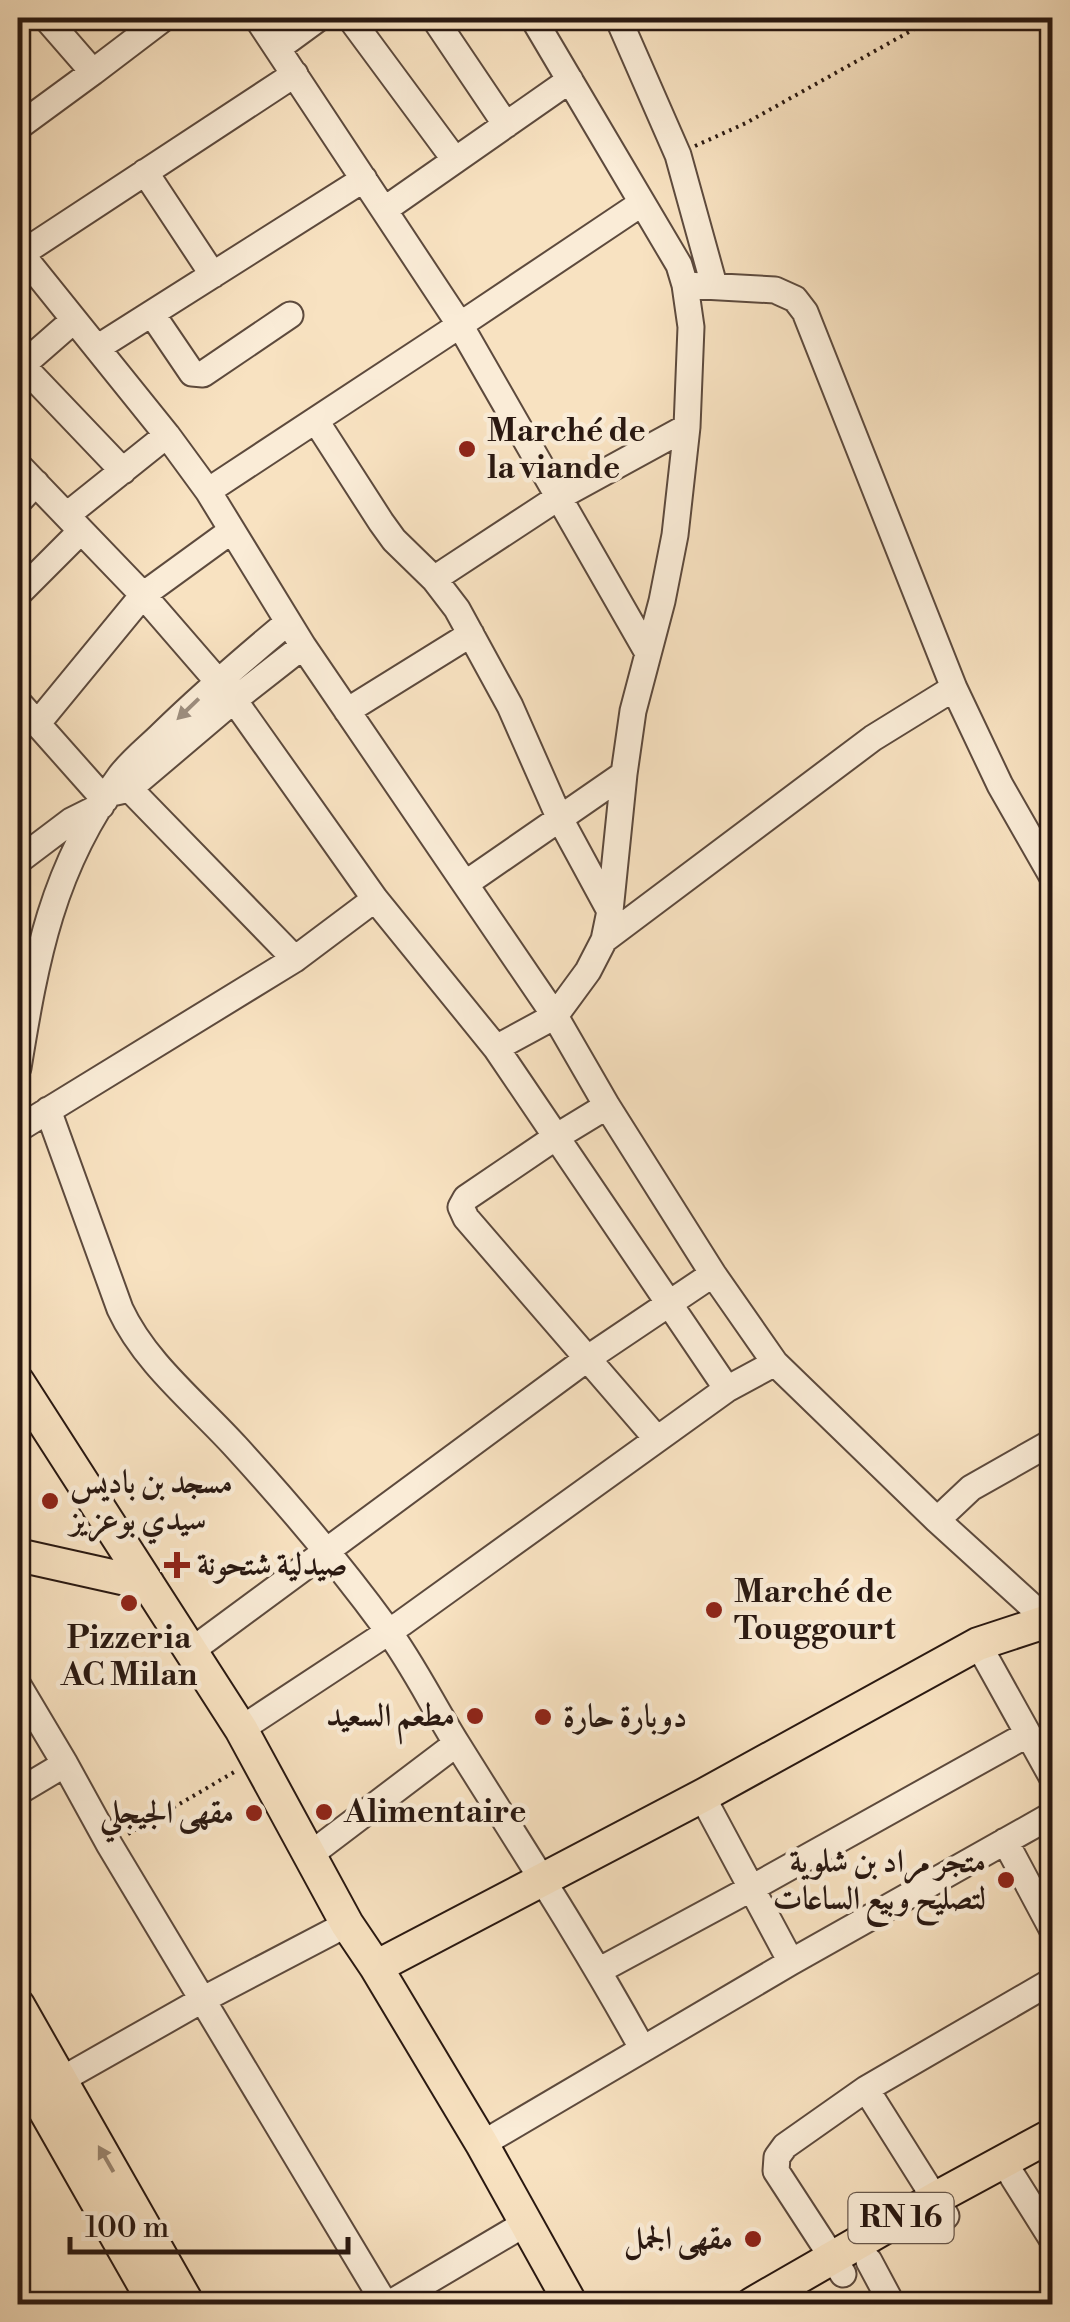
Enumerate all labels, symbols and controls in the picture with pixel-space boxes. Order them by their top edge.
place label: Marché de la viande [487,411,646,488]
marker: Marché de la viande [456,438,478,460]
one-way arrow [177,696,201,720]
place label: مسجد بن باديس سيدي بوعزيز [67,1463,233,1545]
marker: مسجد بن باديس سيدي بوعزيز [39,1490,61,1512]
place label: صيدلية شتحونة [197,1545,348,1585]
marker: صيدلية شتحونة [166,1554,188,1576]
place label: Marché de Touggourt [734,1572,896,1649]
marker: Pizzeria AC Milan [118,1592,140,1614]
marker: Marché de Touggourt [703,1599,725,1621]
place label: Pizzeria AC Milan [60,1618,198,1695]
place label: مطعم السعيد [326,1696,455,1745]
place label: دوبارة حارة [563,1697,687,1737]
marker: مطعم السعيد [464,1705,486,1727]
marker: دوبارة حارة [532,1706,554,1728]
place label: Alimentaire [343,1792,526,1832]
place label: مقهى الجيجلي [99,1793,234,1843]
marker: Alimentaire [313,1801,335,1823]
marker: مقهى الجيجلي [243,1802,265,1824]
place label: متجر مراد بن شلوية لتصليح وبيع الساعات [773,1842,986,1928]
marker: متجر مراد بن شلوية لتصليح وبيع الساعات [995,1869,1017,1891]
one-way arrow [97,2145,115,2173]
scale bar [70,2192,348,2254]
road number: RN 16 [848,2193,954,2243]
text: 100 m [85,2209,169,2247]
place label: مقهى الجمل [624,2219,733,2261]
marker: مقهى الجمل [742,2228,764,2250]

